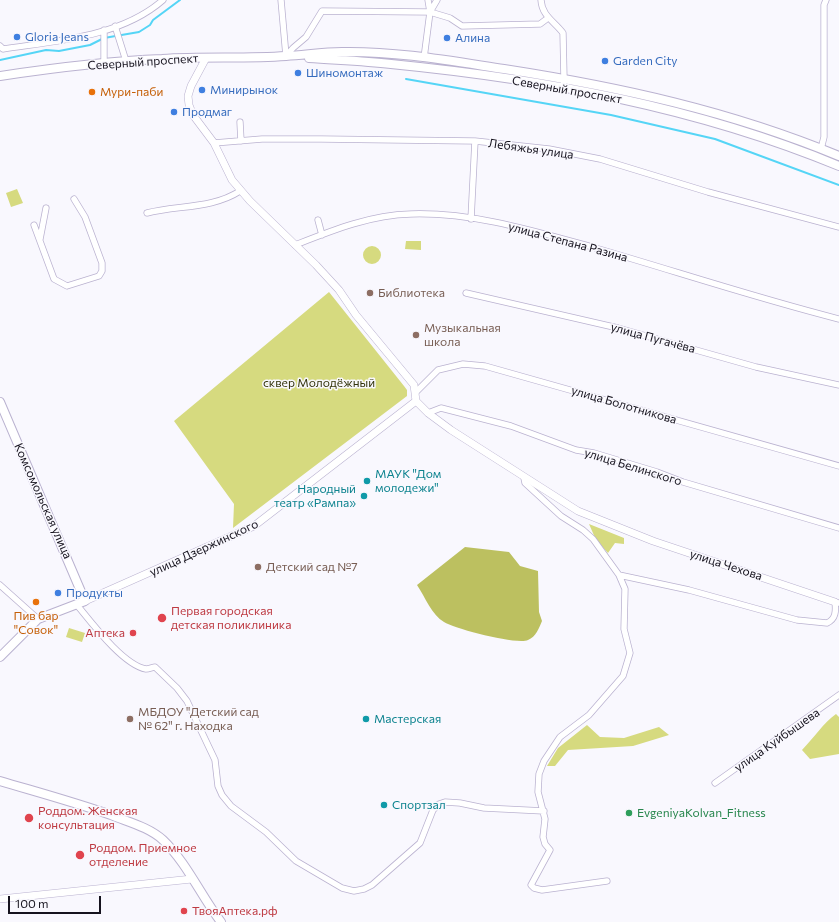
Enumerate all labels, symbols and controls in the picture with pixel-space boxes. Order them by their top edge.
place label: Gloria Jeans [25,30,89,44]
place label: Алина [455,31,490,45]
marker: Gloria Jeans [12,32,22,42]
marker: Алина [442,33,452,43]
street label: Северный проспект [87,51,199,73]
place label: Garden City [613,54,678,68]
marker: Garden City [600,56,610,66]
place label: Шиномонтаж [306,66,383,80]
marker: Шиномонтаж [293,68,303,78]
street label: Северный проспект [511,73,623,107]
place label: Минирынок [210,83,278,97]
place label: Мури-паби [100,85,163,99]
marker: Минирынок [197,85,207,95]
marker: Мури-паби [87,87,97,97]
place label: Продмаг [182,105,232,119]
marker: Продмаг [169,107,179,117]
street label: Лебяжья улица [487,136,575,162]
street label: улица Степана Разина [507,219,629,265]
place label: Библиотека [378,286,445,300]
marker: Библиотека [365,288,375,298]
street label: улица Пугачёва [609,320,697,356]
place label: Музыкальная школа [424,321,501,349]
marker: Музыкальная школа [411,330,421,340]
park label: сквер Молодёжный [263,376,375,390]
street label: улица Болотникова [570,383,678,427]
street label: Комсомольская улица [11,441,75,561]
street label: улица Белинского [582,445,684,489]
place label: МАУК "Дом молодежи" [375,467,441,495]
marker: МАУК "Дом молодежи" [362,476,372,486]
place label: Народный театр «Рампа» [274,482,356,510]
marker: Народный театр «Рампа» [359,491,369,501]
street label: улица Дзержинского [147,516,261,580]
street label: улица Чехова [688,546,764,584]
place label: Детский сад №7 [266,560,358,574]
marker: Детский сад №7 [253,562,263,572]
place label: Продукты [66,586,123,600]
marker: Продукты [53,588,63,598]
marker: Пив бар "Совок" [31,597,41,607]
place label: Первая городская детская поликлиника [171,604,291,632]
place label: Пив бар "Совок" [13,609,59,637]
marker: Первая городская детская поликлиника [156,612,168,624]
place label: Аптека [85,626,125,640]
marker: Аптека [128,628,138,638]
place label: МБДОУ "Детский сад № 62" г. Находка [138,705,259,733]
street label: улица Куйбышева [732,705,822,775]
place label: Мастерская [374,712,441,726]
marker: МБДОУ "Детский сад № 62" г. Находка [125,714,135,724]
marker: Мастерская [361,714,371,724]
place label: Спортзал [392,798,446,812]
marker: Спортзал [379,800,389,810]
place label: Роддом. Женская консультация [38,804,138,832]
place label: EvgeniyaKolvan_Fitness [637,806,766,820]
marker: EvgeniyaKolvan_Fitness [624,808,634,818]
marker: Роддом. Женская консультация [23,812,35,824]
place label: Роддом. Приемное отделение [89,841,197,869]
marker: Роддом. Приемное отделение [74,849,86,861]
scale bar [10,888,103,914]
text: 100 m [15,896,49,910]
place label: ТвояАптека.рф [192,904,277,918]
marker: ТвояАптека.рф [179,906,189,916]

